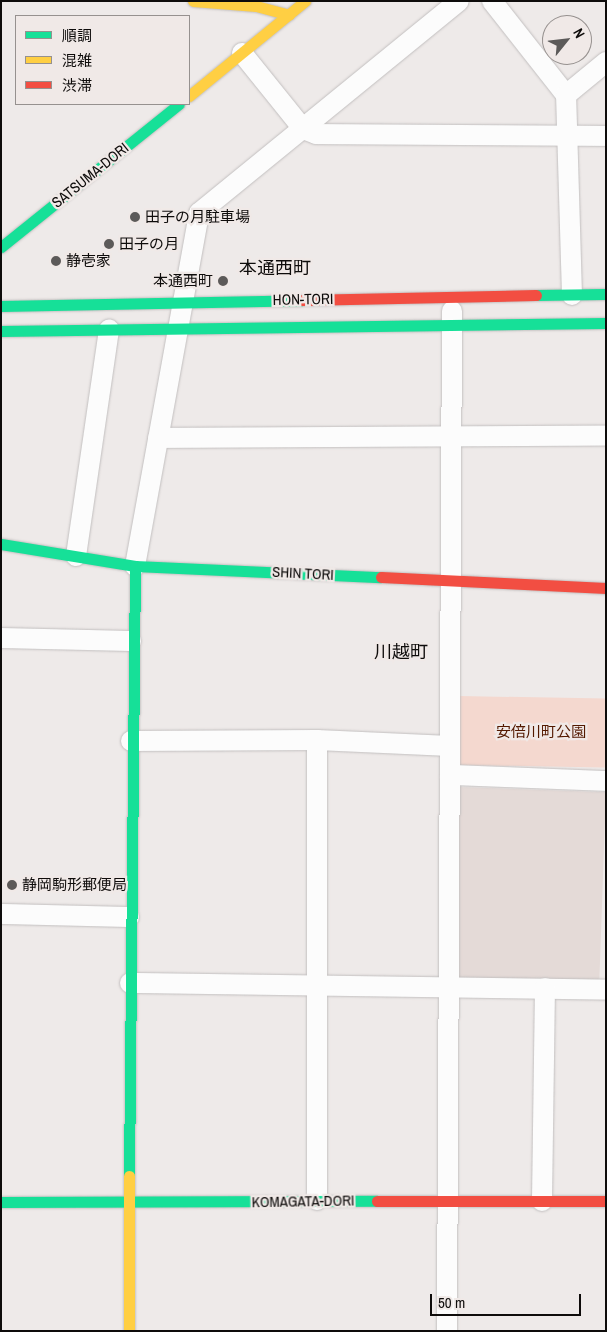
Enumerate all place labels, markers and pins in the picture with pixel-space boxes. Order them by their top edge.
place label: 田子の月駐車場 [145,208,250,226]
marker: 田子の月駐車場 [129,211,141,223]
place label: 田子の月 [119,235,179,253]
marker: 田子の月 [103,238,115,250]
place label: 静壱家 [66,252,111,270]
marker: 静壱家 [50,255,62,267]
place label: 本通西町 [153,272,213,290]
marker: 本通西町 [217,275,229,287]
place label: 静岡駒形郵便局 [22,876,127,894]
marker: 静岡駒形郵便局 [6,879,18,891]

